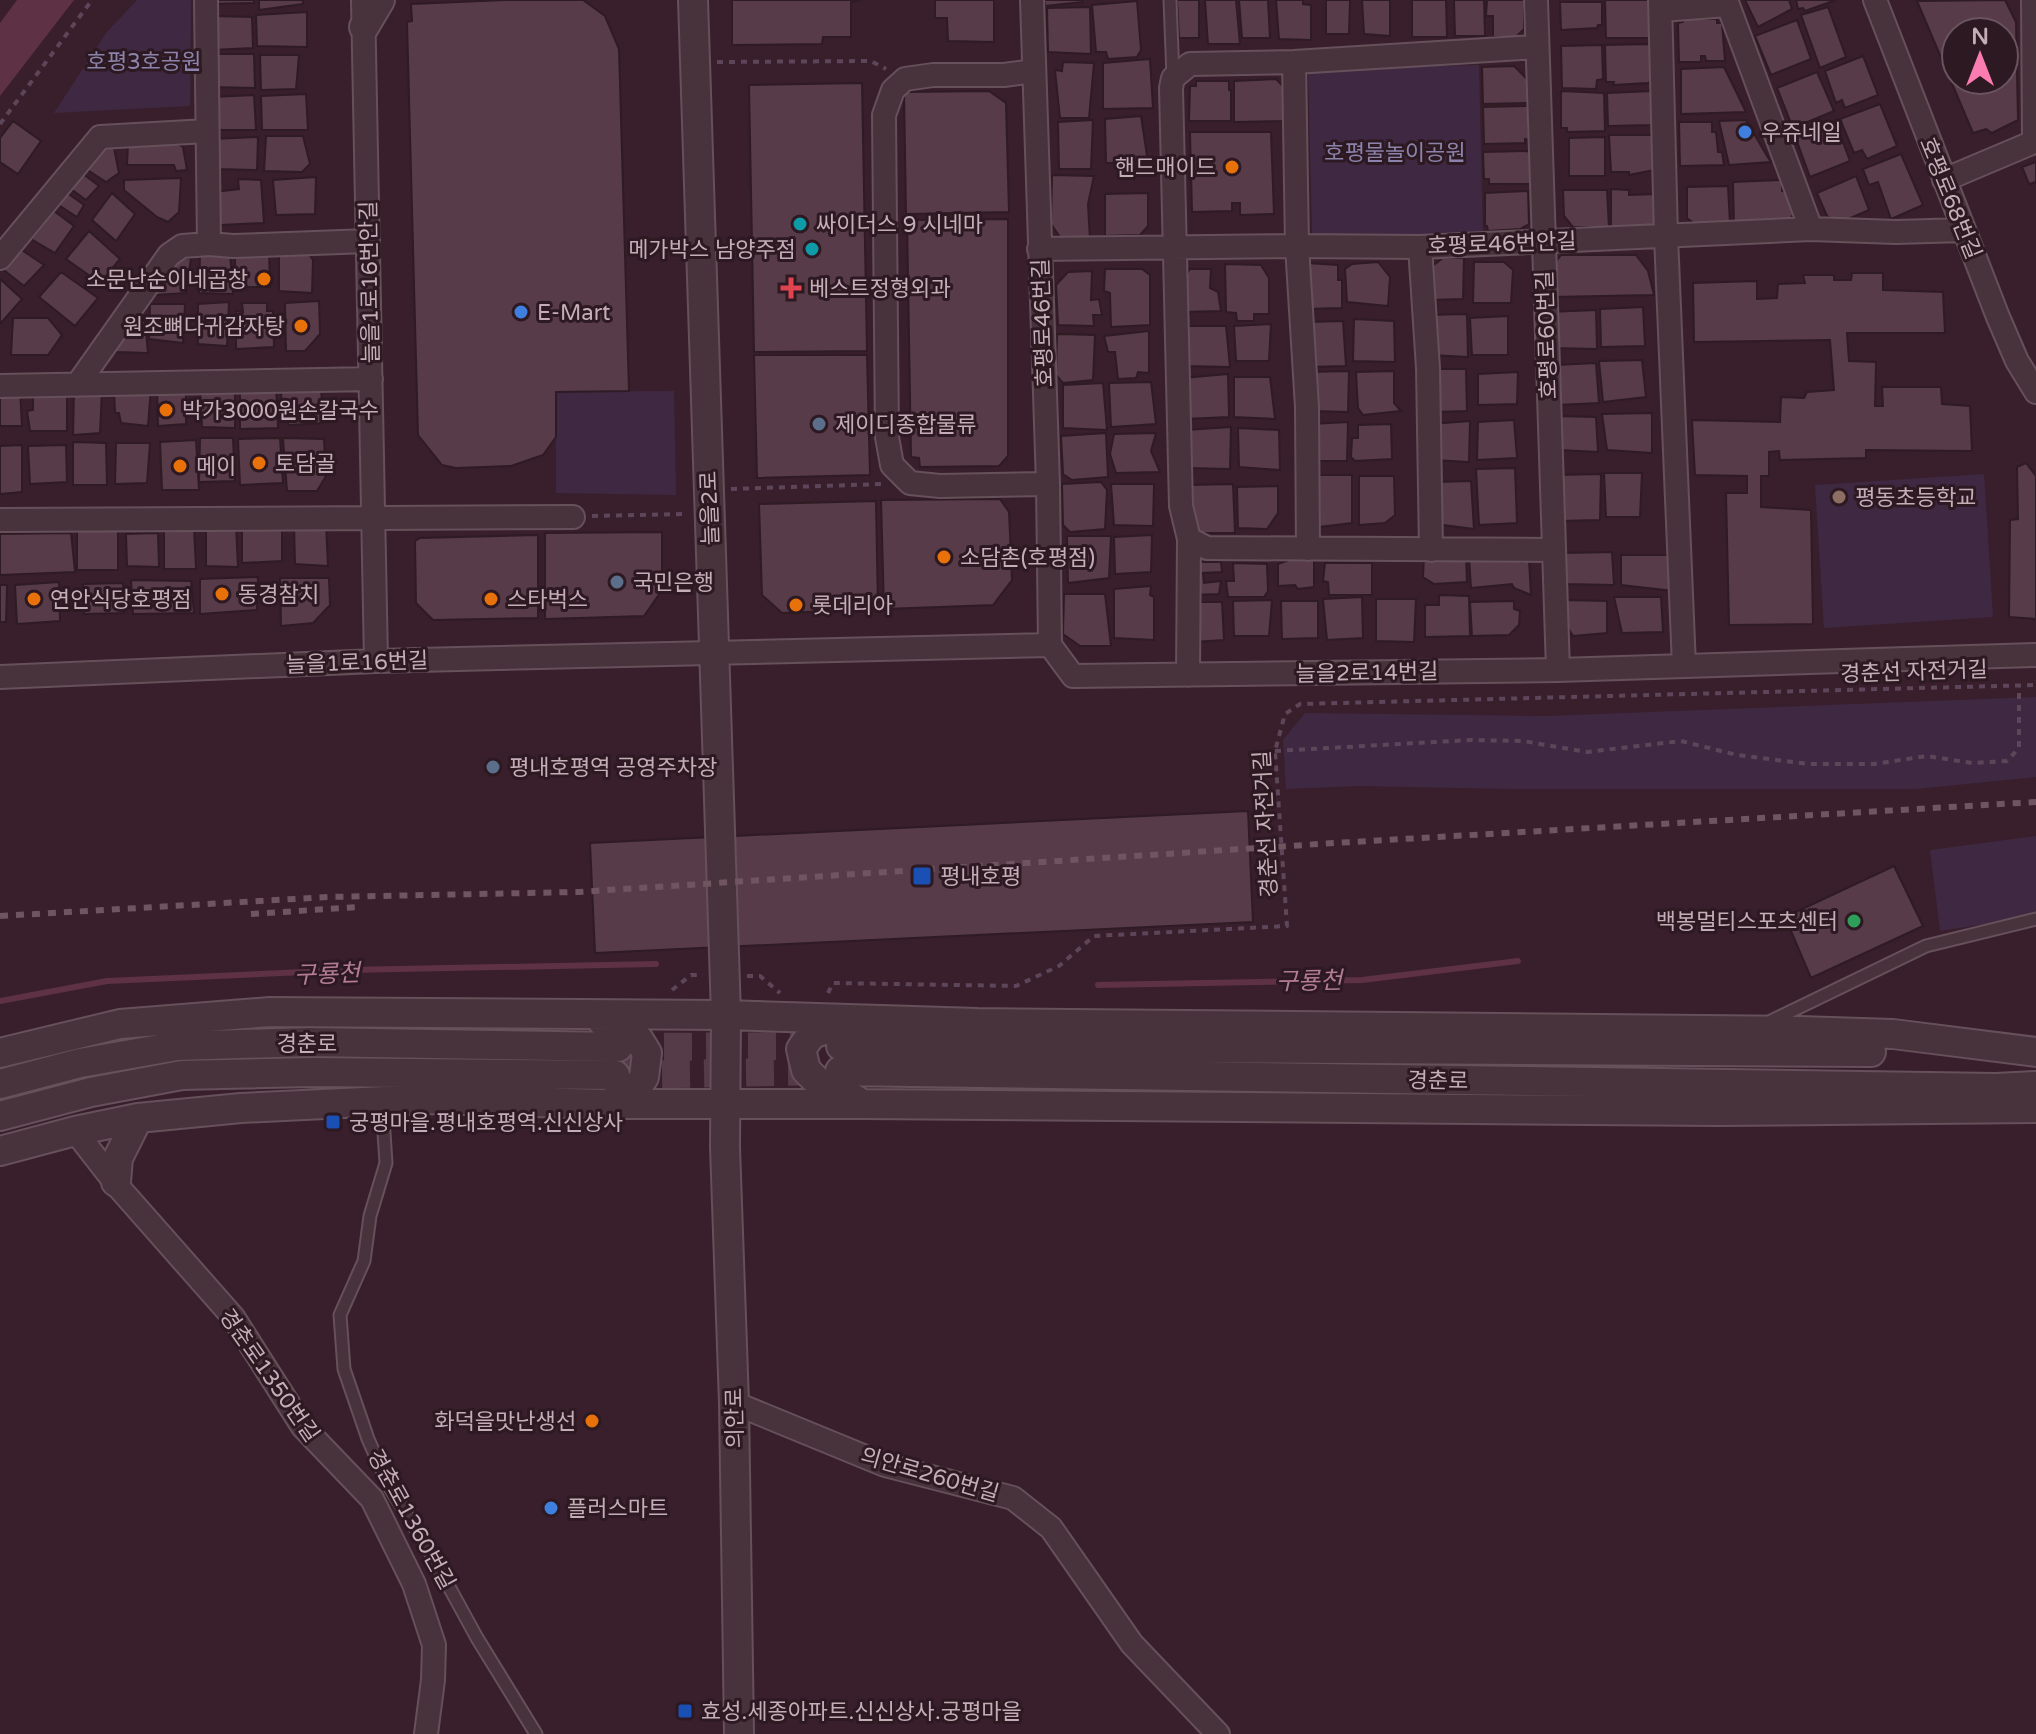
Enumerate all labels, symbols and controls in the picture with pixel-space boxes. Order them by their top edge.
north arrow [1940,16,2020,96]
text: N [1971,24,1989,50]
park label: 호평3호공원 [86,49,202,75]
place label: 우쥬네일 [1761,120,1842,146]
marker: 우쥬네일 [1736,123,1754,141]
street label: 호평로68번길 [1914,134,1986,263]
park label: 호평물놀이공원 [1324,140,1466,166]
place label: 핸드매이드 [1115,155,1216,181]
marker: 핸드매이드 [1223,158,1241,176]
street label: 늘을1로16번안길 [356,200,384,364]
place label: 싸이더스 9 시네마 [816,212,983,238]
marker: 싸이더스 9 시네마 [791,215,809,233]
street label: 호평로46번안길 [1427,228,1577,260]
place label: 메가박스 남양주점 [628,237,796,263]
marker: 메가박스 남양주점 [803,240,821,258]
street label: 호평로46번길 [1028,258,1058,388]
place label: 소문난순이네곱창 [86,267,248,293]
marker: 소문난순이네곱창 [255,270,273,288]
street label: 호평로60번길 [1532,270,1562,400]
place label: 베스트정형외과 [809,276,951,302]
marker: 베스트정형외과 [780,277,802,299]
place label: E-Mart [537,300,610,326]
marker: E-Mart [512,303,530,321]
place label: 원조뼈다귀감자탕 [123,314,285,340]
marker: 원조뼈다귀감자탕 [292,317,310,335]
place label: 박가3000원손칼국수 [182,398,379,424]
marker: 박가3000원손칼국수 [157,401,175,419]
place label: 제이디종합물류 [835,412,977,438]
marker: 제이디종합물류 [810,415,828,433]
place label: 토담골 [275,451,336,477]
place label: 메이 [196,454,236,480]
marker: 토담골 [250,454,268,472]
marker: 메이 [171,457,189,475]
street label: 늘을2로 [696,470,724,546]
place label: 평동초등학교 [1855,485,1976,511]
marker: 평동초등학교 [1830,488,1848,506]
place label: 소담촌(호평점) [960,545,1095,571]
marker: 소담촌(호평점) [935,548,953,566]
place label: 국민은행 [633,570,714,596]
marker: 국민은행 [608,573,626,591]
place label: 동경참치 [238,582,319,608]
marker: 동경참치 [213,585,231,603]
place label: 연안식당호평점 [50,587,192,613]
place label: 스타벅스 [507,587,588,613]
marker: 연안식당호평점 [25,590,43,608]
marker: 스타벅스 [482,590,500,608]
place label: 롯데리아 [812,593,893,619]
marker: 롯데리아 [787,596,805,614]
street label: 늘을1로16번길 [285,648,429,678]
street label: 경춘선 자전거길 [1840,656,1988,688]
street label: 늘을2로14번길 [1295,659,1439,687]
street label: 경춘선 자전거길 [1249,750,1283,898]
place label: 평내호평역 공영주차장 [509,755,717,781]
marker: 평내호평역 공영주차장 [484,758,502,776]
place label: 평내호평 [940,864,1021,890]
marker: 평내호평 [911,865,933,887]
place label: 백봉멀티스포츠센터 [1656,909,1838,935]
marker: 백봉멀티스포츠센터 [1845,912,1863,930]
water label: 구룡천 [293,959,364,990]
water label: 구룡천 [1276,966,1345,997]
street label: 경춘로 [277,1031,337,1057]
street label: 경춘로 [1407,1067,1469,1095]
place label: 궁평마을.평내호평역.신신상사 [349,1110,624,1136]
marker: 궁평마을.평내호평역.신신상사 [324,1113,342,1131]
street label: 경춘로1350번길 [214,1304,325,1447]
street label: 의안로 [721,1387,749,1449]
place label: 화덕을맛난생선 [434,1409,576,1435]
marker: 화덕을맛난생선 [583,1412,601,1430]
street label: 의안로260번길 [858,1443,1002,1507]
street label: 경춘로1360번길 [362,1445,460,1594]
place label: 플러스마트 [567,1496,668,1522]
marker: 플러스마트 [542,1499,560,1517]
place label: 효성.세종아파트.신신상사.궁평마을 [701,1699,1022,1725]
marker: 효성.세종아파트.신신상사.궁평마을 [676,1702,694,1720]

